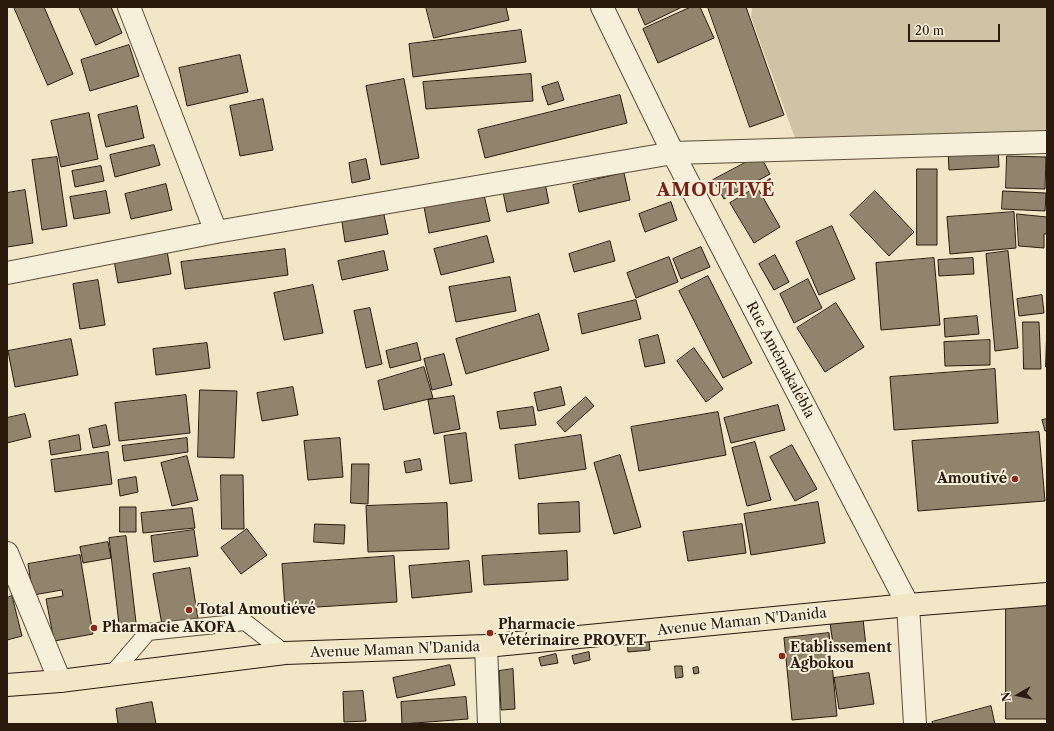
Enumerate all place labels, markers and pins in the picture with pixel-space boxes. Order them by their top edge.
place label: Amoutivé [937,471,1007,487]
marker: Amoutivé [1010,474,1020,484]
place label: Total Amoutiévé [197,602,316,618]
marker: Total Amoutiévé [184,605,194,615]
place label: Pharmacie Vétérinaire PROVET [498,617,646,650]
place label: Pharmacie AKOFA [102,620,236,636]
marker: Pharmacie AKOFA [89,623,99,633]
marker: Pharmacie Vétérinaire PROVET [485,628,495,638]
place label: Etablissement Agbokou [790,640,892,672]
marker: Etablissement Agbokou [777,651,787,661]

